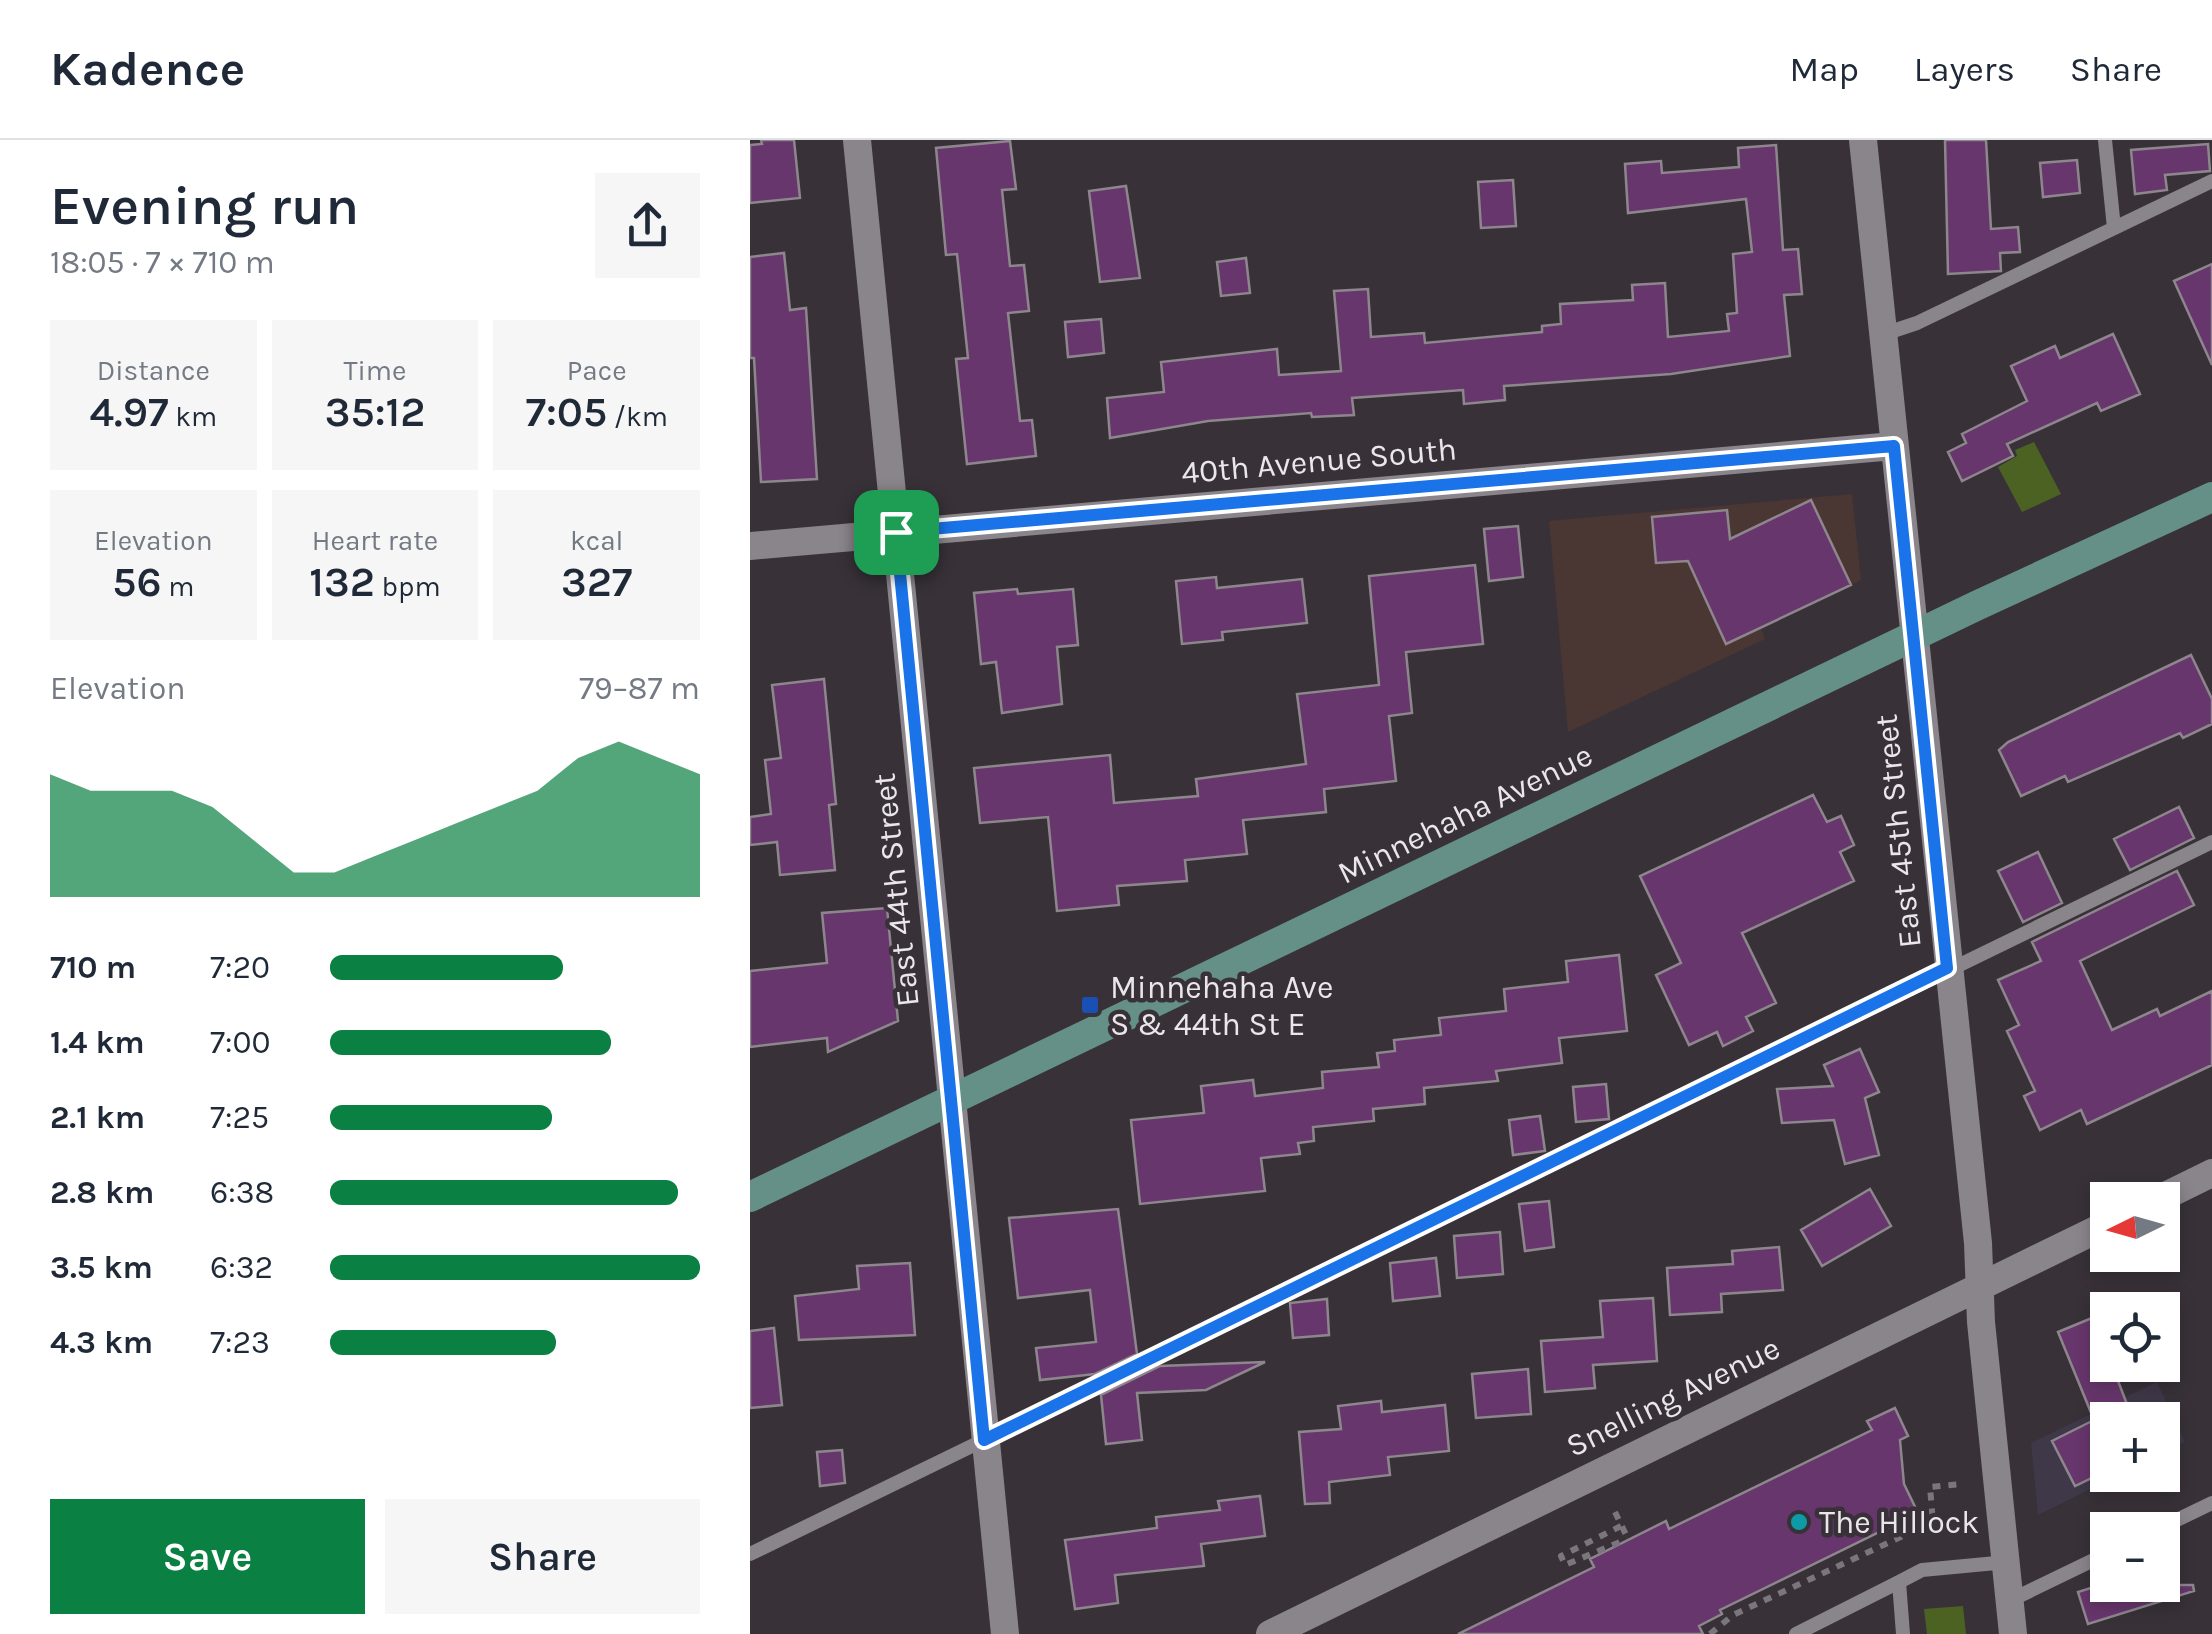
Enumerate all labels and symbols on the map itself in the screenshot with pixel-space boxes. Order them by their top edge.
street label: 40th Avenue South [1180,431,1458,491]
pin [854,490,939,575]
street label: East 45th Street [1867,712,1929,950]
street label: Minnehaha Avenue [1332,736,1598,892]
street label: East 44th Street [865,771,927,1009]
place label: Minnehaha Ave S & 44th St E [1110,969,1333,1043]
marker: Minnehaha Ave S & 44th St E [1079,994,1101,1016]
north arrow [2090,1182,2180,1272]
street label: Snelling Avenue [1560,1329,1786,1465]
place label: The Hillock [1819,1504,1979,1541]
marker: The Hillock [1788,1511,1810,1533]

